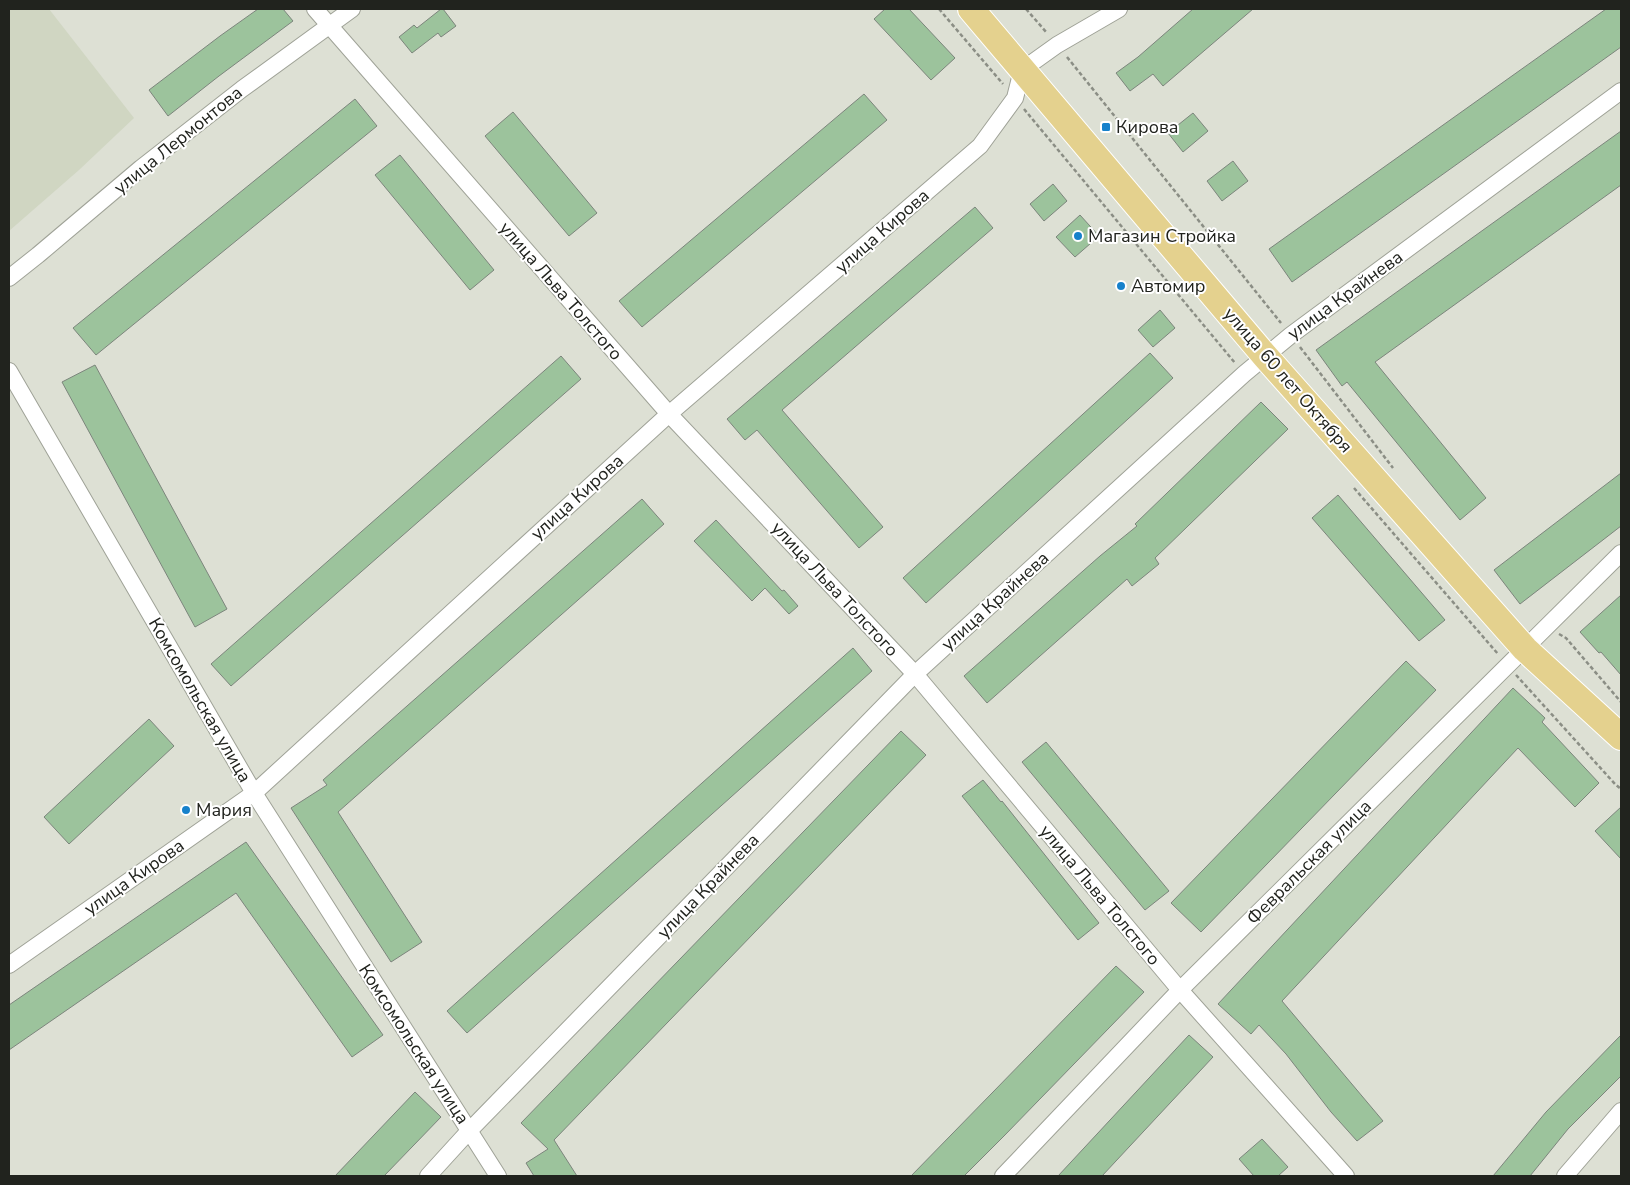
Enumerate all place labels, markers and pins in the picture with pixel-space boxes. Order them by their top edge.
place label: Кирова [1116,115,1178,139]
marker: Кирова [1100,121,1112,133]
place label: Магазин Стройка [1088,224,1236,248]
marker: Магазин Стройка [1072,230,1084,242]
place label: Автомир [1131,274,1205,298]
marker: Автомир [1115,280,1127,292]
place label: Мария [196,798,252,822]
marker: Мария [180,804,192,816]

